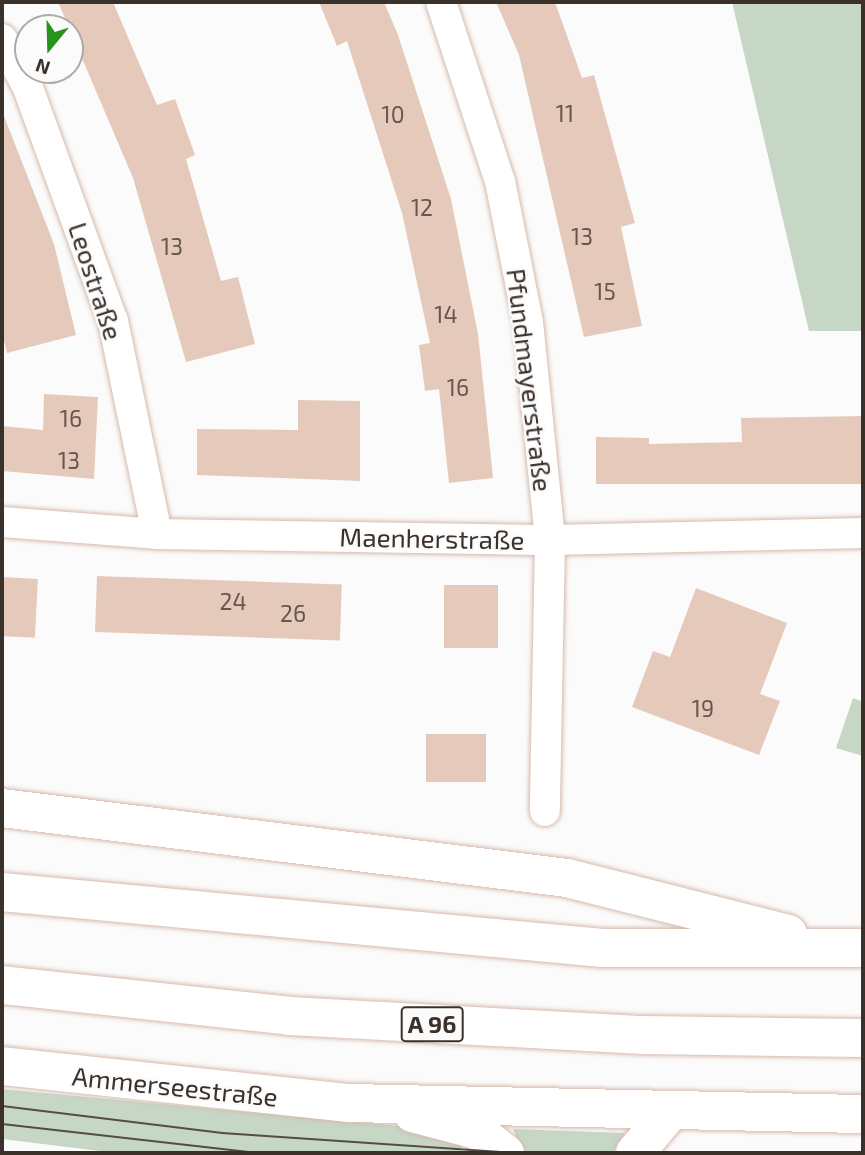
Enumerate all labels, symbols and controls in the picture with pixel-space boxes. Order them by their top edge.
north arrow [14,14,84,84]
text: N [32,54,53,81]
house number: 11 [556,99,574,127]
house number: 10 [381,100,405,128]
house number: 12 [411,193,433,221]
street label: Leostraße [62,218,130,344]
house number: 13 [571,222,593,250]
house number: 13 [161,232,183,260]
street label: Pfundmayerstraße [501,267,559,493]
house number: 15 [594,277,616,305]
house number: 14 [434,300,458,328]
house number: 16 [447,373,469,401]
house number: 16 [60,404,82,432]
house number: 13 [58,446,80,474]
street label: Maenherstraße [339,521,525,555]
house number: 24 [219,587,247,615]
house number: 26 [280,599,306,627]
house number: 19 [692,694,714,722]
road number: A 96 [399,1004,465,1044]
street label: Ammerseestraße [71,1060,279,1112]

